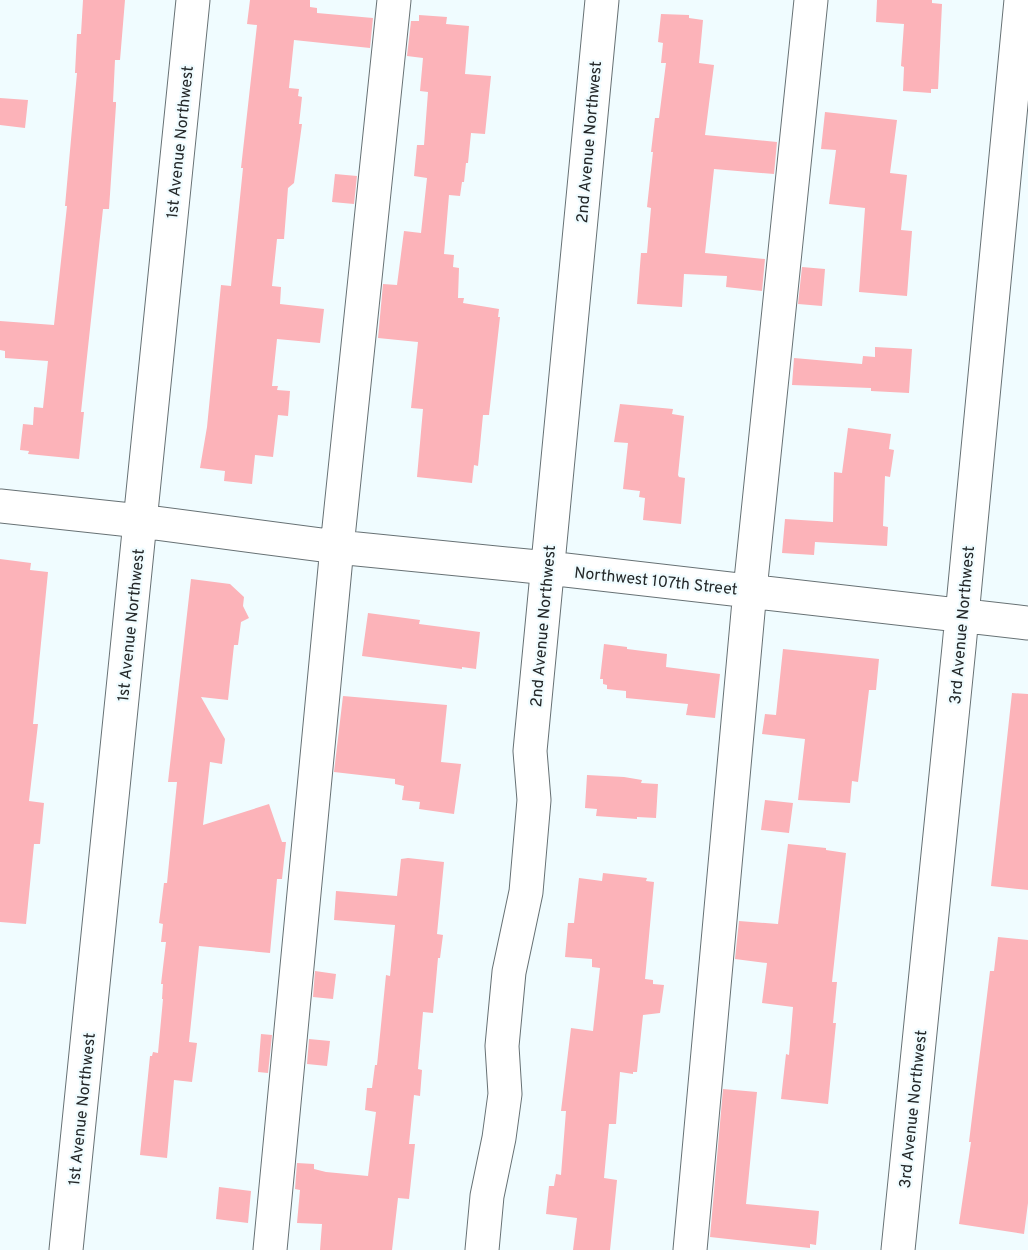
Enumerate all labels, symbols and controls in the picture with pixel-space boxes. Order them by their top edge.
street label: 2nd Avenue Northwest [573,60,607,224]
street label: 1st Avenue Northwest [163,65,199,220]
street label: 2nd Avenue Northwest [527,544,561,708]
street label: 3rd Avenue Northwest [946,545,980,705]
street label: 1st Avenue Northwest [114,548,150,703]
street label: Northwest 107th Street [573,563,739,601]
street label: 3rd Avenue Northwest [896,1029,932,1189]
street label: 1st Avenue Northwest [65,1032,101,1187]

